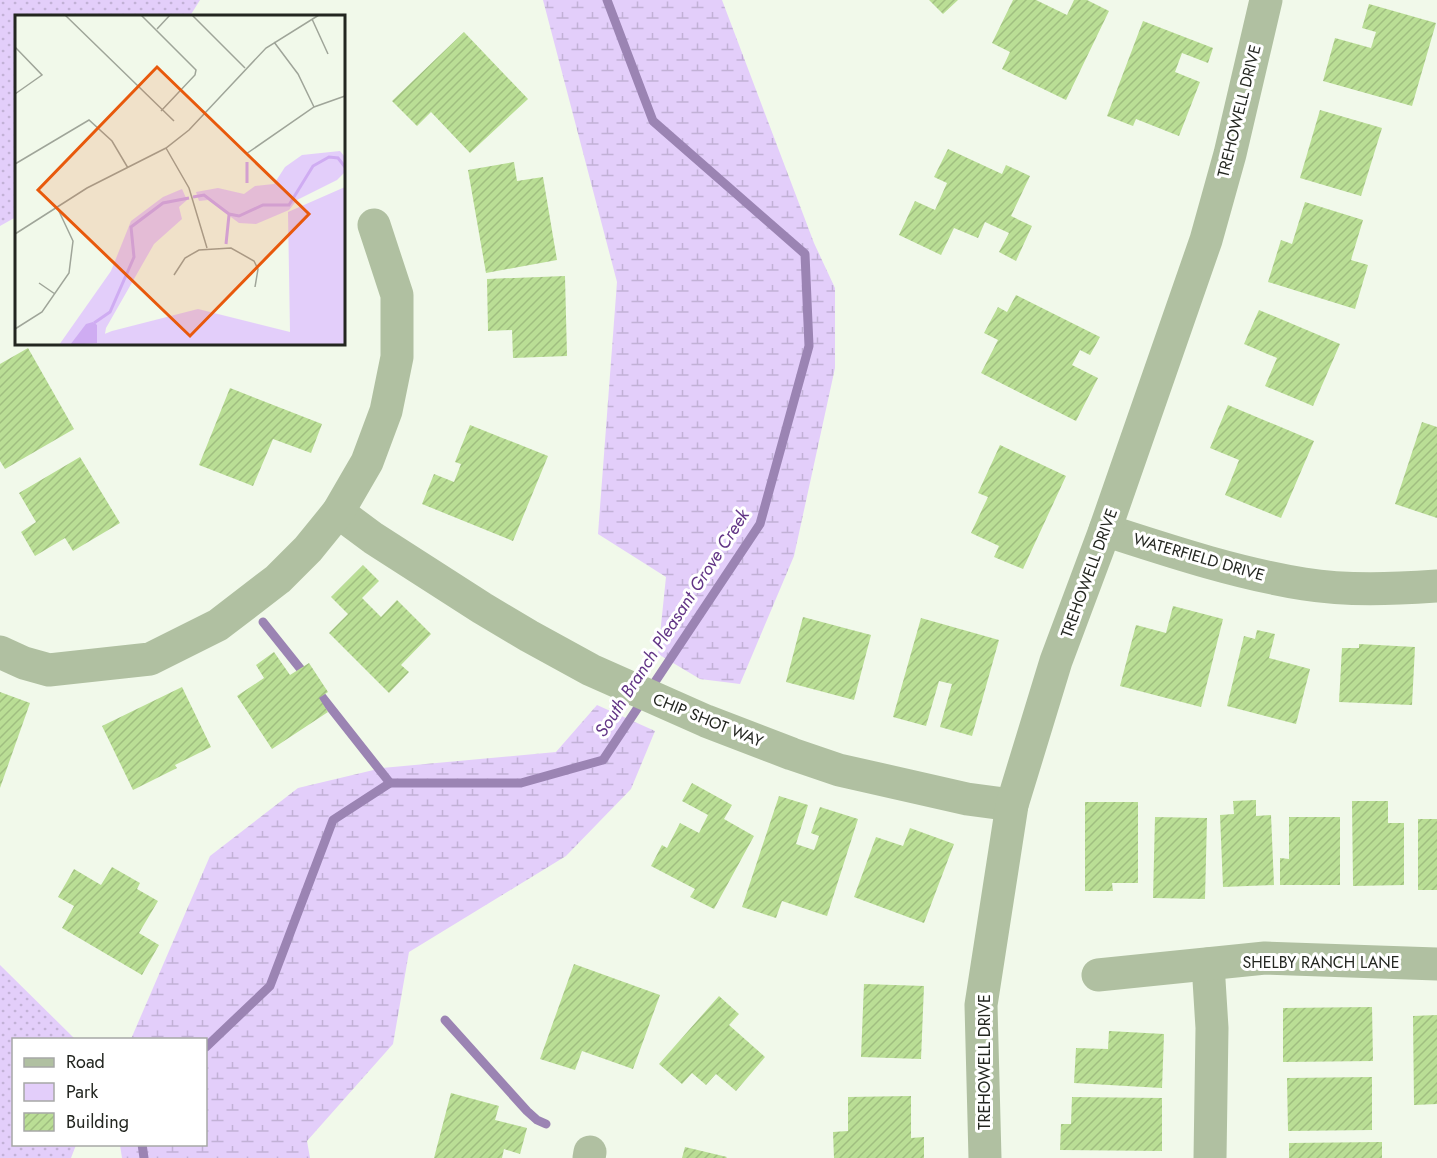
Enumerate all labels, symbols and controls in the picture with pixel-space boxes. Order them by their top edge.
inset map [15,15,345,345]
street label: TREHOWELL DRIVE [1211,42,1267,180]
water label: South Branch Pleasant Grove Creek [588,503,756,742]
street label: TREHOWELL DRIVE [1055,505,1123,641]
street label: WATERFIELD DRIVE [1131,527,1267,587]
street label: CHIP SHOT WAY [649,687,767,753]
street label: SHELBY RANCH LANE [1243,951,1400,974]
street label: TREHOWELL DRIVE [973,994,996,1130]
legend [12,1038,207,1146]
text: Road [66,1049,105,1075]
text: Park [66,1079,98,1105]
text: Building [66,1109,129,1135]

